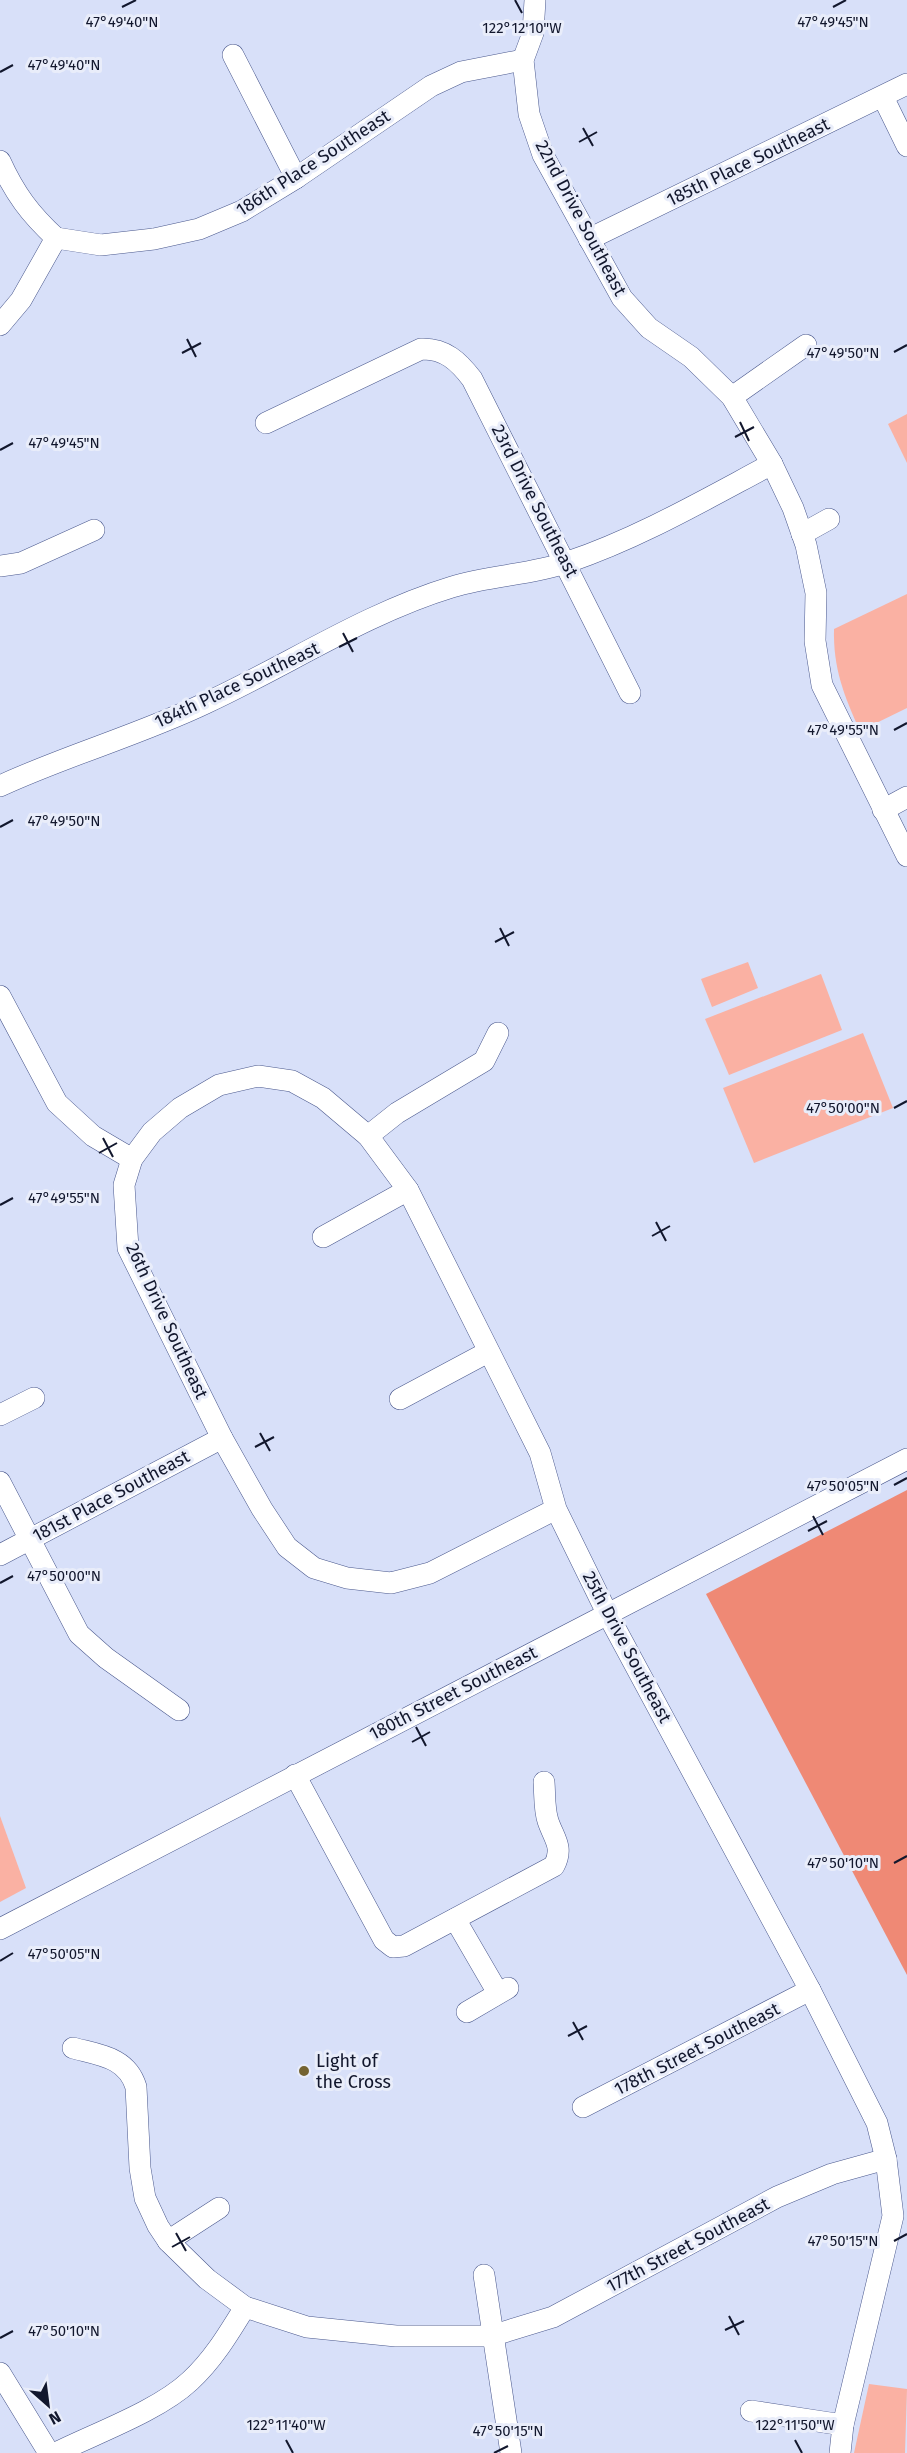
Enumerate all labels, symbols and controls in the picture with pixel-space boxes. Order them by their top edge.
text: 47°49'40"N [86,13,158,31]
text: 47°49'45"N [797,13,869,31]
text: 122°12'10"W [482,19,562,37]
text: 47°49'40"N [28,56,100,74]
street label: 186th Place Southeast [232,105,395,221]
street label: 185th Place Southeast [663,113,833,211]
street label: 22nd Drive Southeast [531,137,632,300]
text: 47°49'50"N [806,344,880,362]
street label: 23rd Drive Southeast [487,421,583,582]
text: 47°49'45"N [28,434,100,452]
street label: 184th Place Southeast [151,637,323,733]
text: 47°49'55"N [807,721,879,739]
text: 47°49'50"N [27,812,101,830]
text: 47°50'00"N [806,1099,880,1117]
text: 47°49'55"N [28,1189,100,1207]
street label: 26th Drive Southeast [121,1240,213,1403]
street label: 181st Place Southeast [29,1445,194,1547]
text: 47°50'05"N [807,1477,879,1495]
text: 47°50'00"N [27,1567,101,1585]
street label: 25th Drive Southeast [578,1567,677,1727]
street label: 180th Street Southeast [366,1641,541,1745]
text: 47°50'10"N [807,1854,879,1872]
text: 47°50'05"N [28,1945,100,1963]
street label: 178th Street Southeast [611,1997,784,2100]
place label: Light of the Cross [316,2050,391,2093]
marker: Light of the Cross [297,2064,311,2078]
street label: 177th Street Southeast [603,2193,774,2297]
text: 47°50'15"N [807,2232,879,2250]
text: 47°50'10"N [28,2322,100,2340]
north arrow [18,2375,78,2435]
text: N [46,2407,64,2429]
text: 122°11'40"W [246,2416,326,2434]
text: 122°11'50"W [755,2416,835,2434]
text: 47°50'15"N [472,2422,544,2440]

